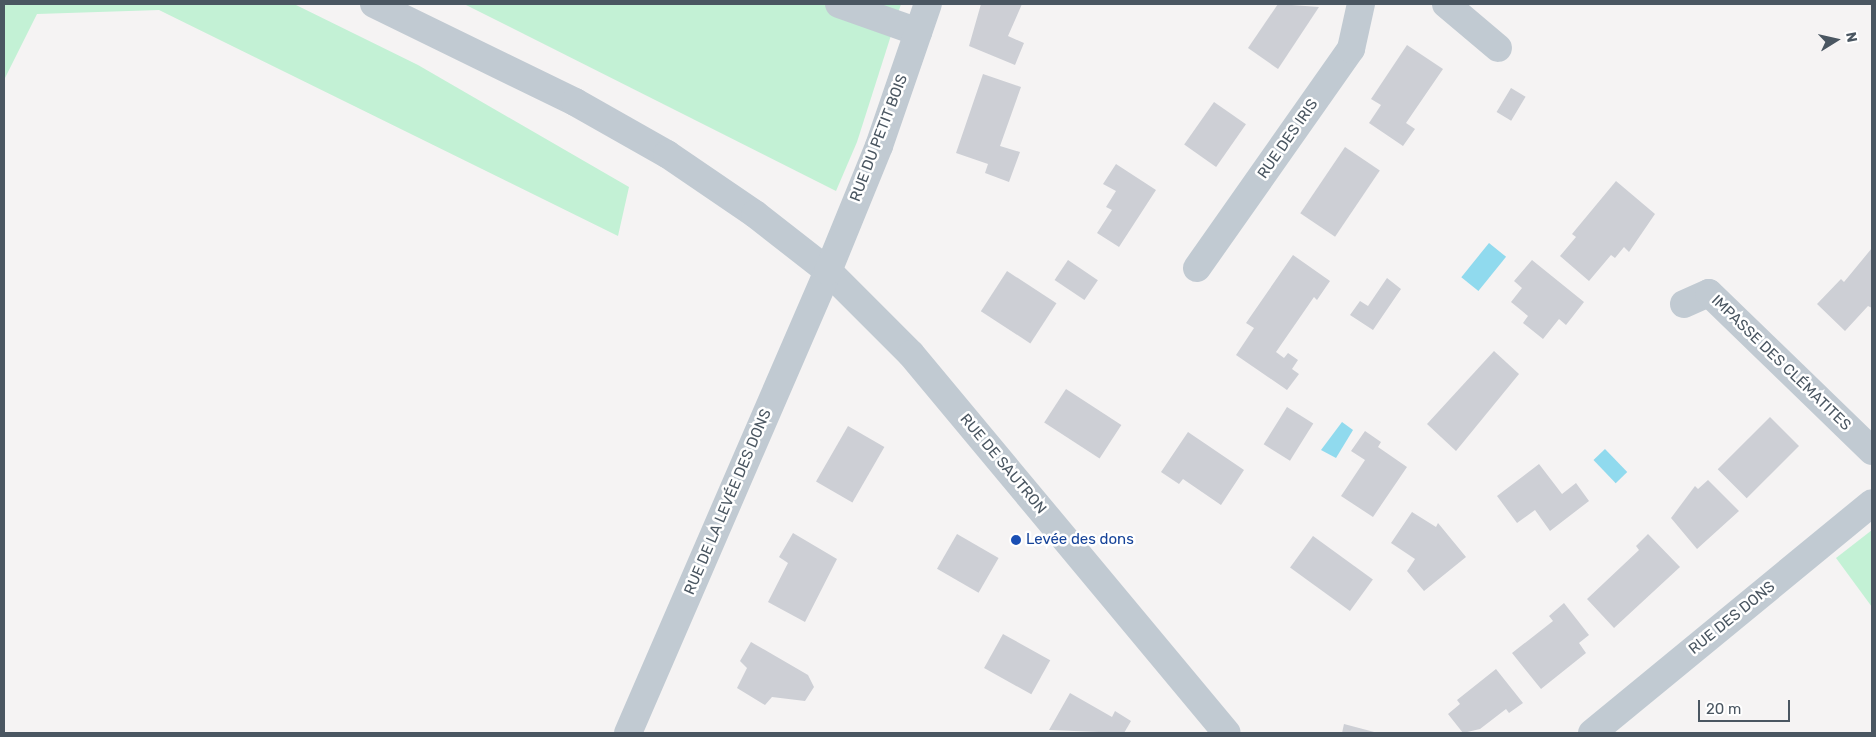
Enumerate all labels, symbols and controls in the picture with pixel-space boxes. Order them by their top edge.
north arrow [1811,15,1861,65]
text: N [1842,31,1861,44]
street label: RUE DU PETIT BOIS [846,72,912,204]
street label: RUE DES IRIS [1254,96,1322,182]
street label: IMPASSE DES CLÉMATITES [1707,292,1855,434]
street label: RUE DE LA LEVÉE DES DONS [681,406,775,598]
street label: RUE DE SAUTRON [956,410,1050,518]
place label: Levée des dons [1026,531,1134,549]
marker: Levée des dons [1010,534,1022,546]
street label: RUE DES DONS [1685,578,1779,658]
scale bar [1701,690,1794,722]
text: 20 m [1706,700,1741,718]

